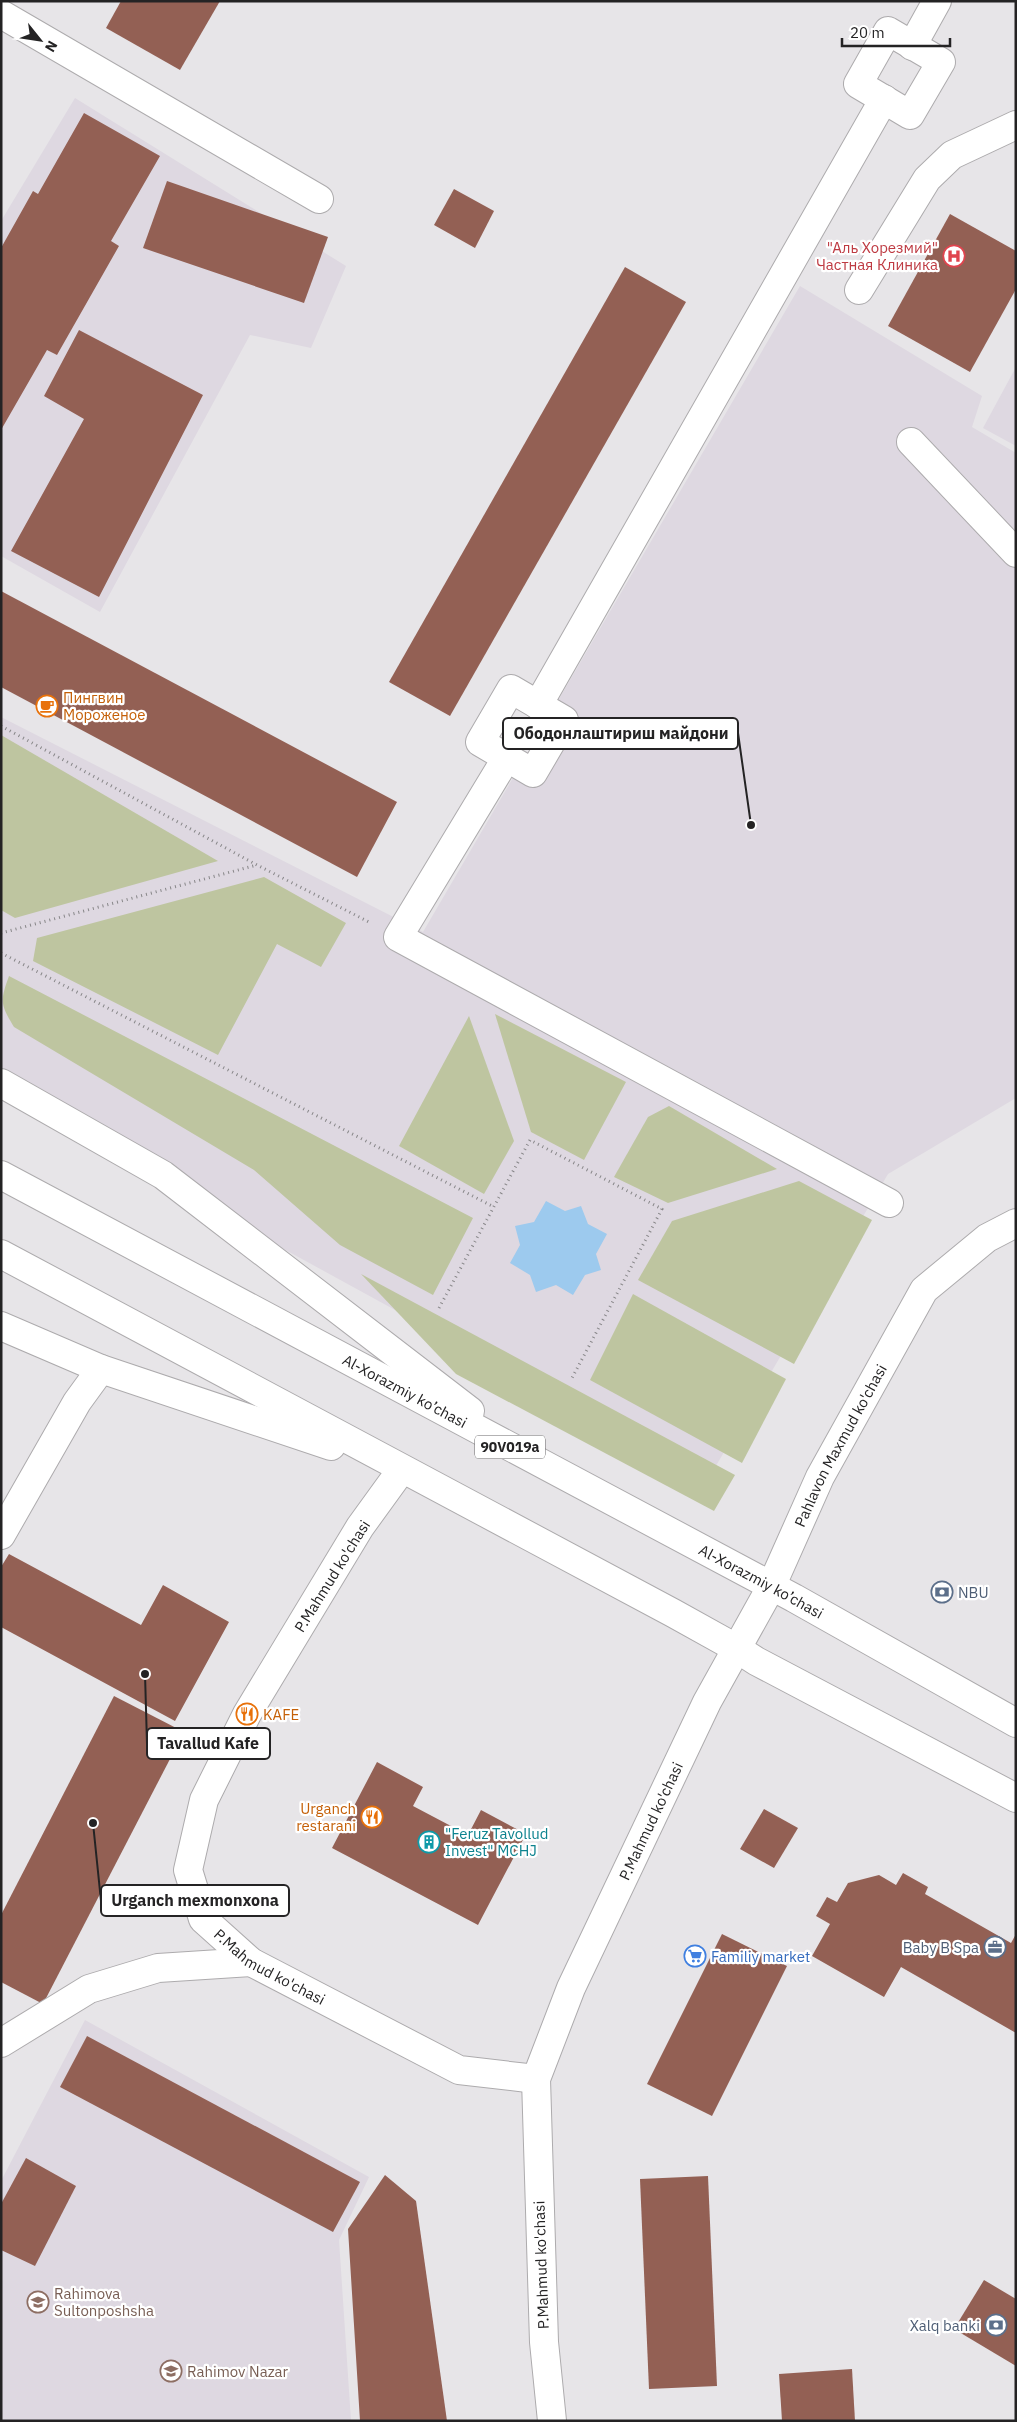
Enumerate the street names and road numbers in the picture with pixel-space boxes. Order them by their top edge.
street label: Al-Xorazmiy ko’chasi [339,1350,471,1432]
street label: Pahlavon Maxmud ko'chasi [790,1361,890,1530]
road number: 90V019a [475,1435,545,1458]
street label: P.Mahmud ko'chasi [290,1516,374,1636]
street label: Al-Xorazmiy ko’chasi [696,1540,827,1622]
street label: P.Mahmud ko'chasi [614,1759,687,1883]
street label: P.Mahmud ko'chasi [210,1924,329,2008]
street label: P.Mahmud ko'chasi [529,2200,553,2330]

